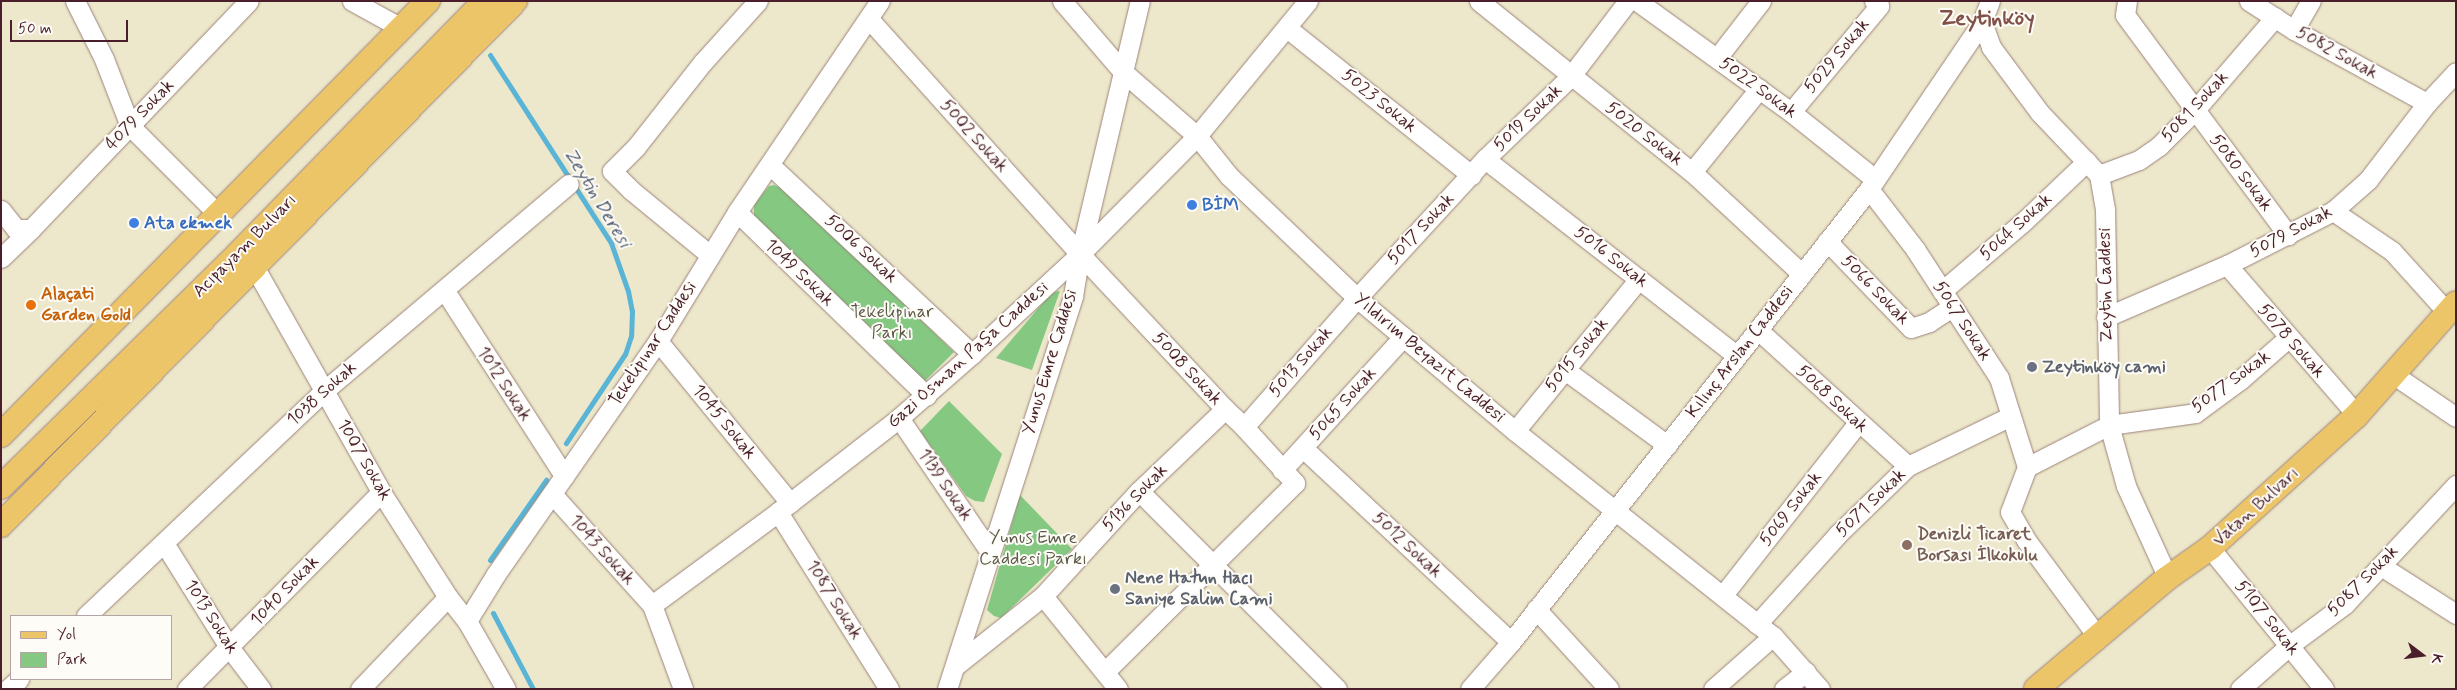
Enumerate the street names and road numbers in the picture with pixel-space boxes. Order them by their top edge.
street label: 5029 Sokak [1799,14,1875,98]
street label: 5082 Sokak [2292,22,2382,84]
street label: 5022 Sokak [1715,53,1801,123]
street label: 5023 Sokak [1337,64,1421,138]
street label: 5081 Sokak [2157,67,2233,147]
street label: 4079 Sokak [101,75,179,155]
street label: 5019 Sokak [1489,80,1567,156]
street label: 5002 Sokak [935,95,1013,177]
street label: 5020 Sokak [1601,97,1687,171]
street label: 5080 Sokak [2205,130,2277,216]
street label: 5017 Sokak [1383,189,1459,269]
street label: 5064 Sokak [1975,189,2057,265]
street label: Acıpayam Bulvarı [189,190,301,302]
street label: 5079 Sokak [2246,201,2336,263]
street label: 5006 Sokak [820,210,902,288]
street label: 5016 Sokak [1570,221,1652,293]
street label: Zeytin Caddesi [2094,226,2118,344]
street label: 1049 Sokak [760,235,838,311]
street label: 5066 Sokak [1836,250,1914,330]
street label: Tekelipınar Caddesi [603,276,703,412]
street label: Gazi Osman Paşa Caddesi [883,277,1053,433]
street label: 5067 Sokak [1928,277,1996,365]
street label: Kılınç Arslan Caddesi [1681,281,1799,423]
street label: Yunus Emre Caddesi [1017,285,1083,439]
street label: Yıldırım Beyazıt Caddesi [1347,287,1511,429]
street label: 5078 Sokak [2253,299,2329,383]
street label: 5015 Sokak [1541,314,1613,396]
street label: 5013 Sokak [1264,322,1338,402]
street label: 5008 Sokak [1148,328,1226,410]
street label: 1012 Sokak [472,343,536,425]
street label: 5077 Sokak [2187,346,2275,418]
street label: 1038 Sokak [283,357,361,431]
street label: 5068 Sokak [1792,360,1872,438]
street label: 5065 Sokak [1305,363,1381,445]
street label: 1045 Sokak [687,380,761,464]
street label: 1007 Sokak [332,415,396,505]
street label: 1139 Sokak [913,445,977,525]
street label: 5136 Sokak [1098,460,1172,536]
street label: Vatan Bulvarı [2209,463,2303,551]
street label: 5071 Sokak [1831,464,1911,542]
street label: 5069 Sokak [1755,467,1827,551]
street label: 5012 Sokak [1368,507,1446,583]
street label: 1043 Sokak [565,510,639,590]
street label: 5087 Sokak [2323,541,2403,621]
street label: 1040 Sokak [246,551,324,631]
street label: 1087 Sokak [801,556,867,644]
street label: 1013 Sokak [179,576,243,658]
street label: 5107 Sokak [2230,576,2304,660]

